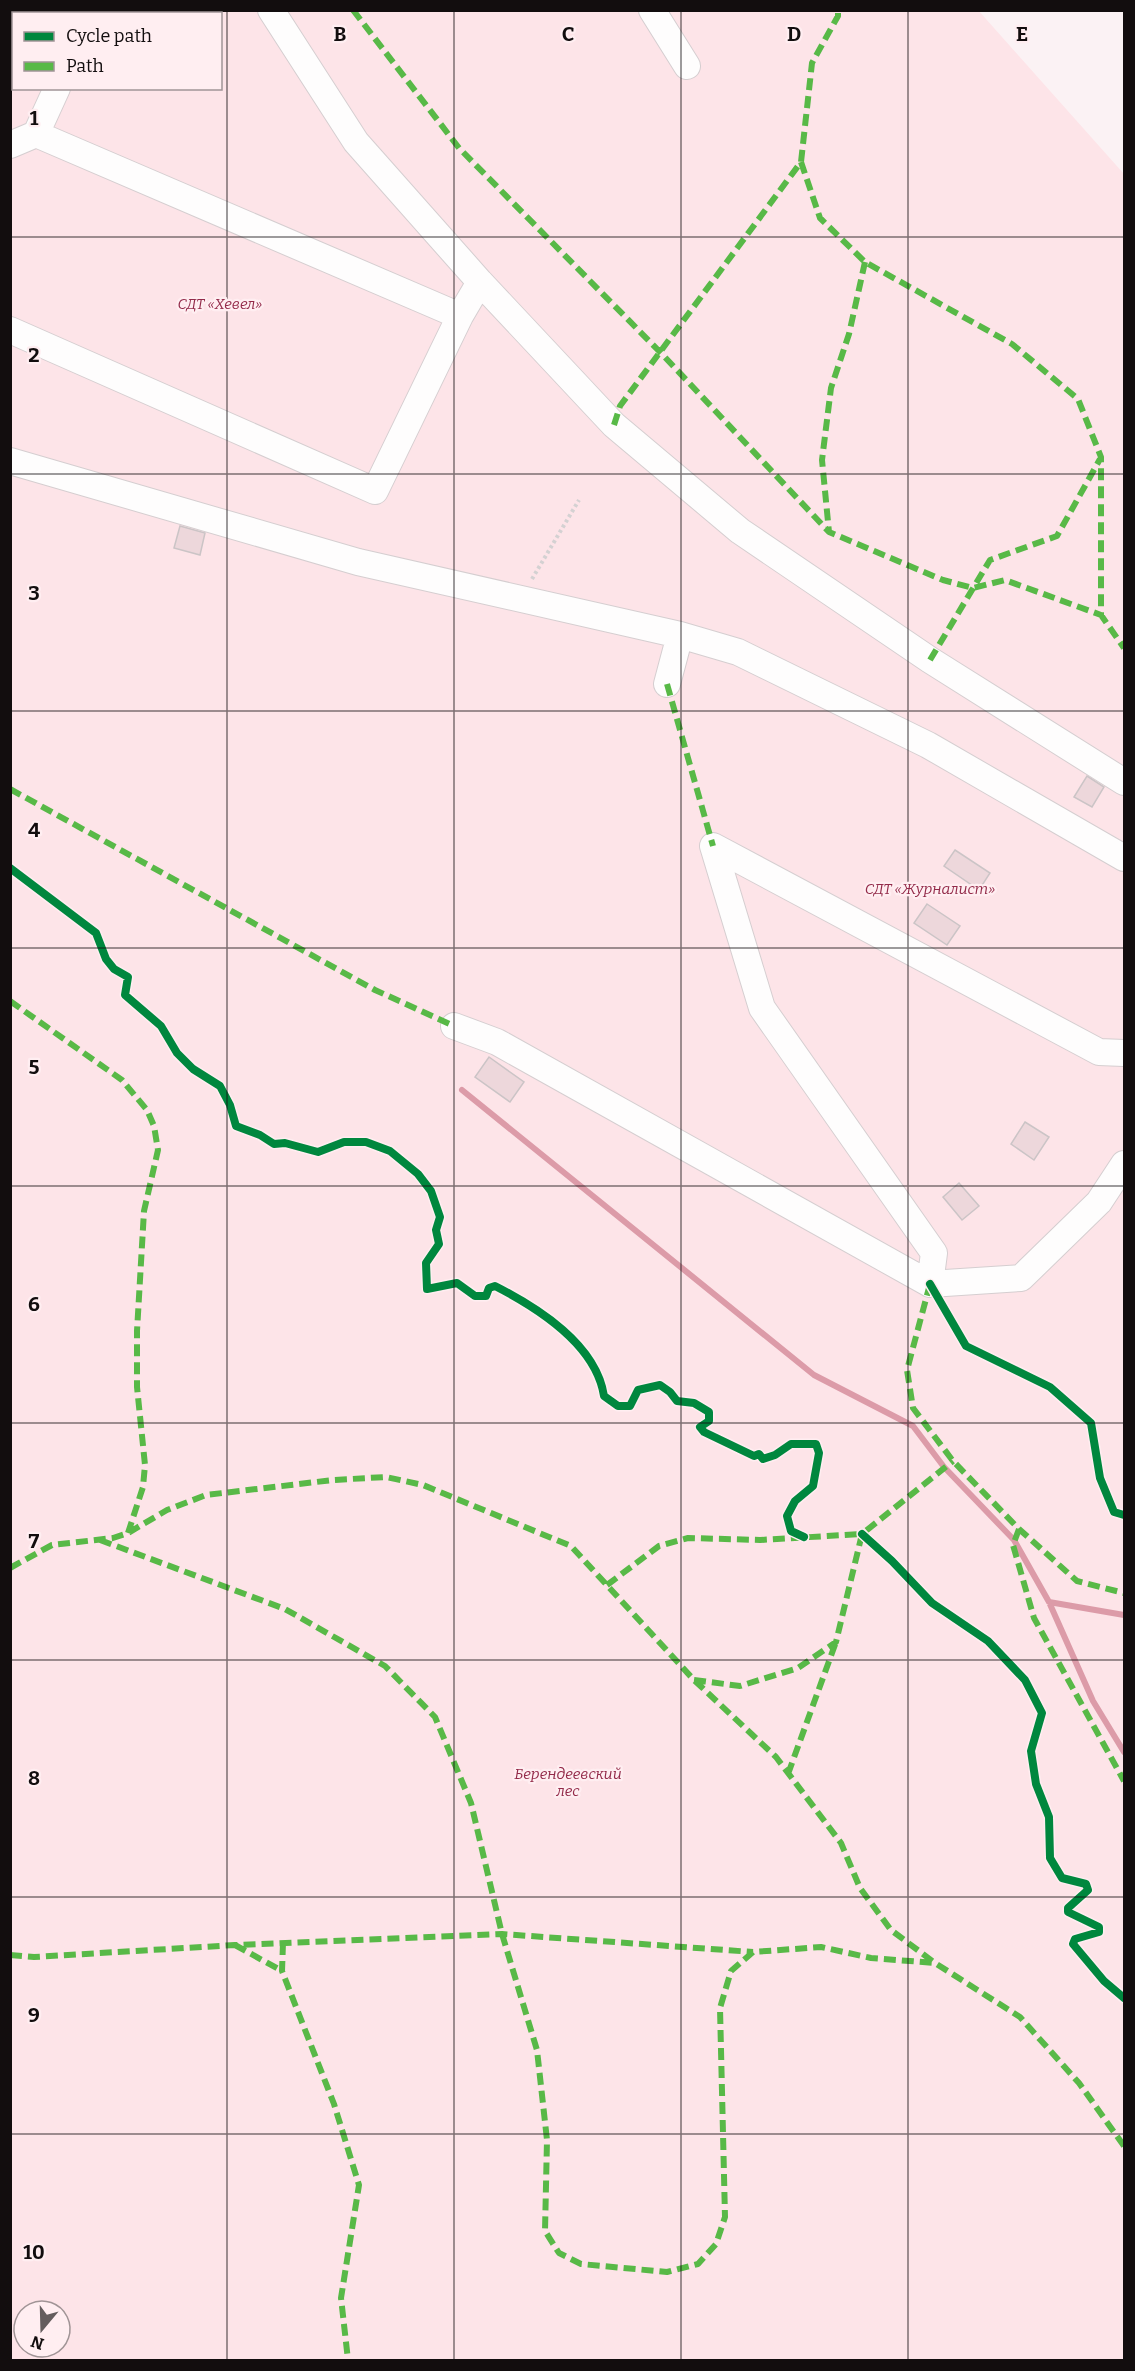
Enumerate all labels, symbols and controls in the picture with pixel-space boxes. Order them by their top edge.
legend [12,12,222,90]
text: B [334,22,347,46]
text: C [562,22,574,46]
text: D [787,22,801,46]
text: E [1016,22,1028,46]
text: Cycle path [66,25,152,47]
text: Path [66,55,104,77]
text: 1 [30,106,39,130]
park label: СДТ «Хевел» [178,295,262,313]
text: 2 [28,343,40,367]
text: 3 [28,581,40,605]
text: 4 [28,818,40,842]
park label: СДТ «Журналист» [865,880,995,898]
text: 5 [29,1055,40,1079]
text: 6 [28,1292,40,1316]
text: 7 [29,1529,40,1553]
park label: Берендеевский лес [514,1765,622,1800]
text: 8 [28,1766,40,1790]
text: 9 [28,2003,40,2027]
text: 10 [23,2240,45,2264]
north arrow [12,2299,72,2359]
text: N [28,2332,46,2354]

